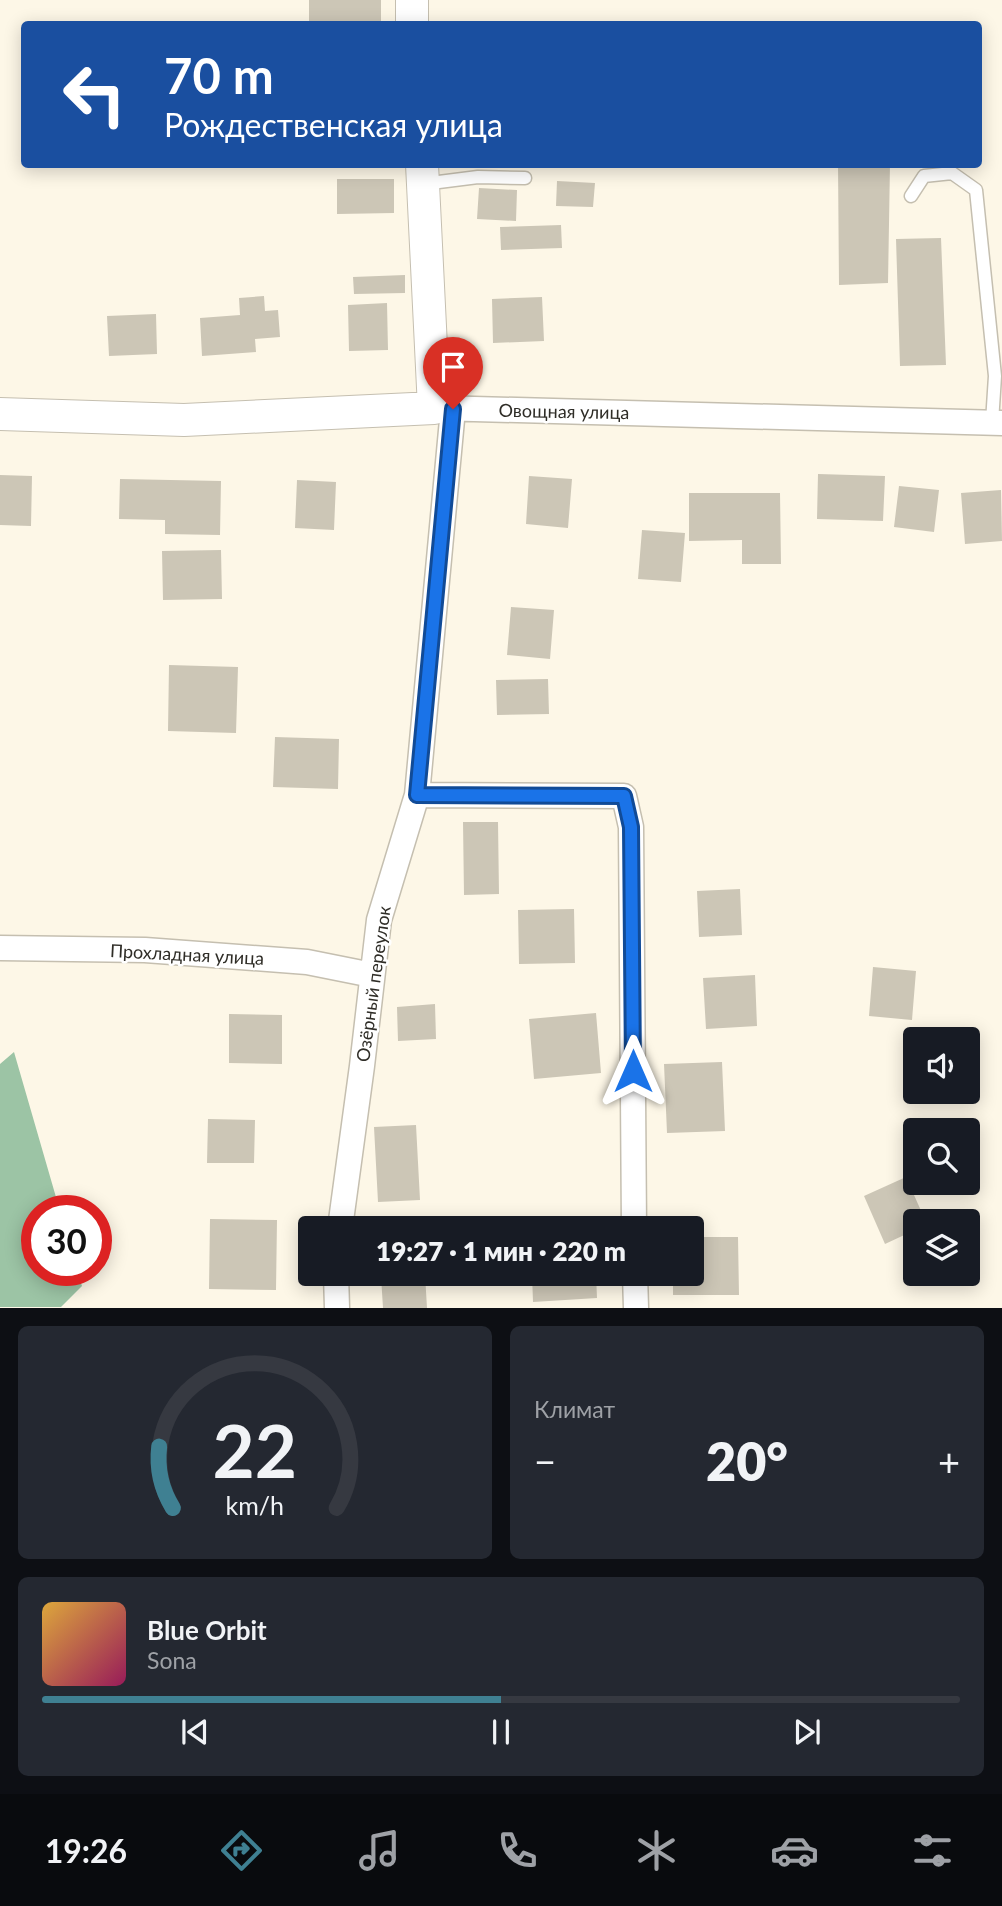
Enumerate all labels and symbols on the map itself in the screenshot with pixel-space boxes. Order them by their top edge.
pin [423,337,483,409]
street label: Овощная улица [498,399,630,423]
street label: Озёрный переулок [351,904,395,1063]
street label: Прохладная улица [109,939,265,969]
position arrow [596,1034,670,1108]
speed limit sign: 30 [21,1195,112,1286]

